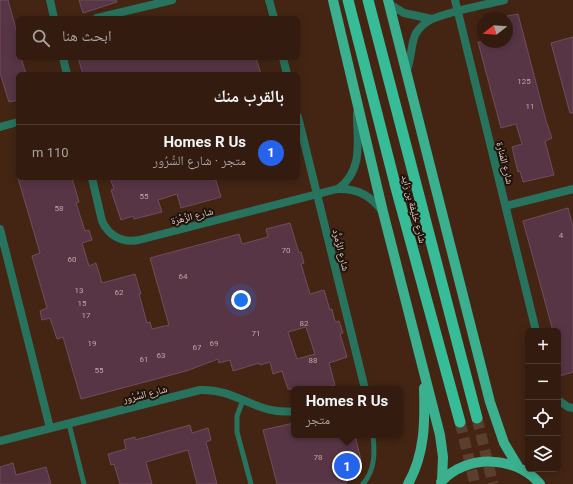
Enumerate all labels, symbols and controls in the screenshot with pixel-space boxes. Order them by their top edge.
north arrow [477,12,513,48]
search box [16,16,300,60]
icon: search [30,27,52,49]
text: ابحث هنا [62,27,111,45]
house number: 125 [517,77,531,86]
text: بالقرب منك [213,86,284,106]
house number: 11 [526,102,535,111]
text: Homes R Us [163,133,246,151]
street label: شارع المَنارة [493,141,516,186]
text: 110 m [32,145,69,160]
text: 1 [267,145,275,160]
text: متجر · شارع السُّرُور [153,153,246,168]
street label: شارع خليفة بن زايد [399,174,429,245]
house number: 55 [140,192,149,201]
house number: 58 [55,204,64,213]
street label: شارع الزَّهْرَة [170,205,215,228]
street label: شارع الزُمرُّد [330,228,352,273]
house number: 4 [559,231,564,240]
house number: 70 [282,246,291,255]
house number: 60 [68,255,77,264]
house number: 64 [179,272,188,281]
house number: 13 [75,286,84,295]
house number: 62 [115,288,124,297]
your location [231,290,251,310]
house number: 15 [78,299,87,308]
house number: 17 [82,311,91,320]
house number: 82 [300,319,309,328]
map controls [525,328,561,472]
button: + [525,328,561,364]
house number: 71 [252,329,261,338]
house number: 19 [88,339,97,348]
house number: 69 [210,339,219,348]
house number: 67 [193,343,202,352]
house number: 63 [157,351,166,360]
house number: 61 [140,355,149,364]
house number: 88 [309,356,318,365]
button: − [525,364,561,400]
house number: 55 [95,366,104,375]
street label: شارع السُّرُور [121,383,169,406]
popup [291,386,403,438]
text: Homes R Us [306,392,388,410]
button: locate [525,400,561,436]
text: متجر [306,412,330,427]
button: layers [525,436,561,472]
pin: 1 [334,451,360,481]
house number: 78 [314,453,323,462]

